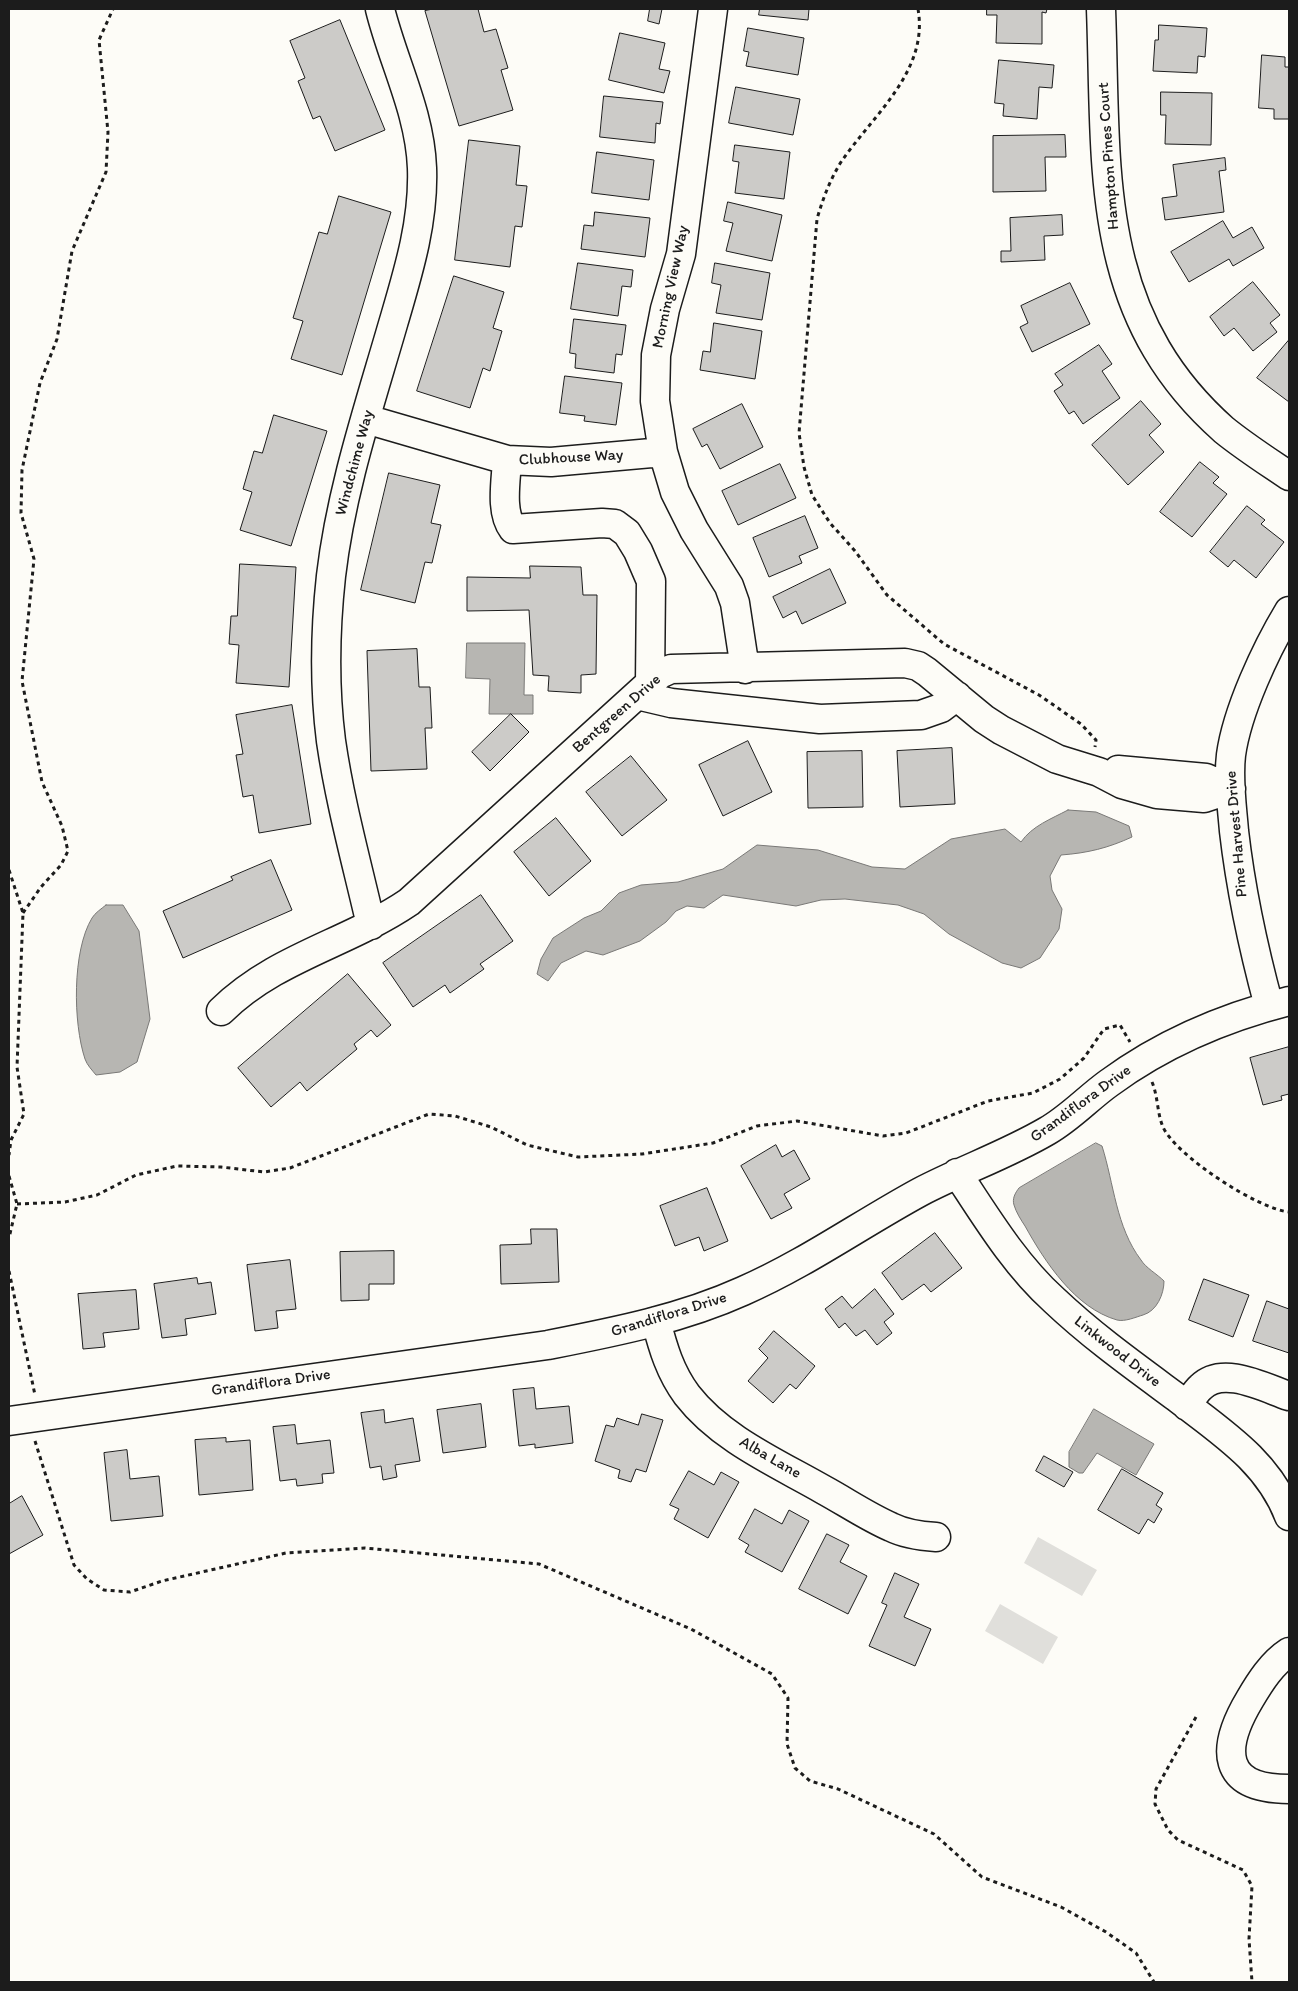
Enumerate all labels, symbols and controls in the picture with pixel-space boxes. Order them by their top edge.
street label: Hampton Pines Court [1094,82,1124,230]
street label: Morning View Way [649,224,693,350]
street label: Windchime Way [332,408,378,518]
street label: Clubhouse Way [518,446,624,470]
street label: Bentgreen Drive [569,670,665,758]
street label: Pine Harvest Drive [1222,770,1252,898]
street label: Grandiflora Drive [1027,1061,1135,1147]
street label: Grandiflora Drive [609,1288,729,1342]
street label: Linkwood Drive [1070,1312,1164,1392]
street label: Grandiflora Drive [210,1365,332,1401]
street label: Alba Lane [736,1433,804,1483]

